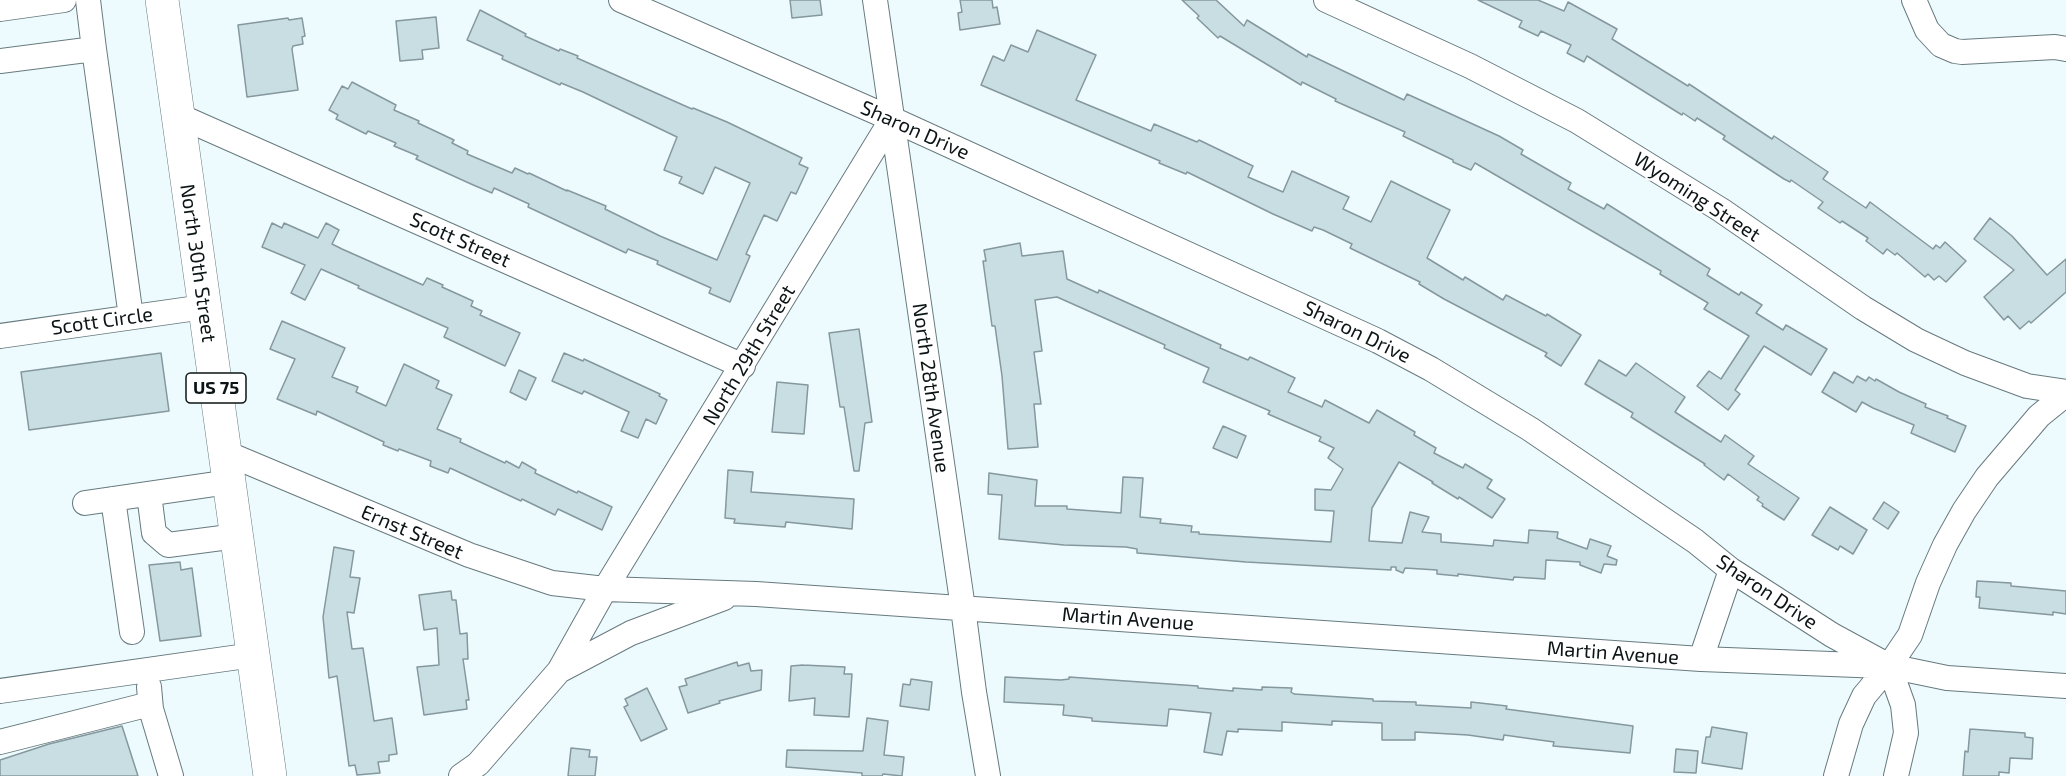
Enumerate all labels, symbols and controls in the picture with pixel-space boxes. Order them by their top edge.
street label: Sharon Drive [857,95,973,165]
street label: Wyoming Street [1629,147,1765,247]
street label: North 30th Street [175,182,221,344]
street label: Scott Street [406,207,514,273]
street label: North 29th Street [698,281,800,429]
street label: Sharon Drive [1299,296,1415,368]
street label: Scott Circle [50,302,154,340]
street label: North 28th Avenue [907,302,955,474]
road number: US 75 [186,373,246,403]
street label: Ernst Street [357,500,467,564]
street label: Sharon Drive [1712,549,1822,635]
street label: Martin Avenue [1061,602,1195,636]
street label: Martin Avenue [1546,636,1680,670]

